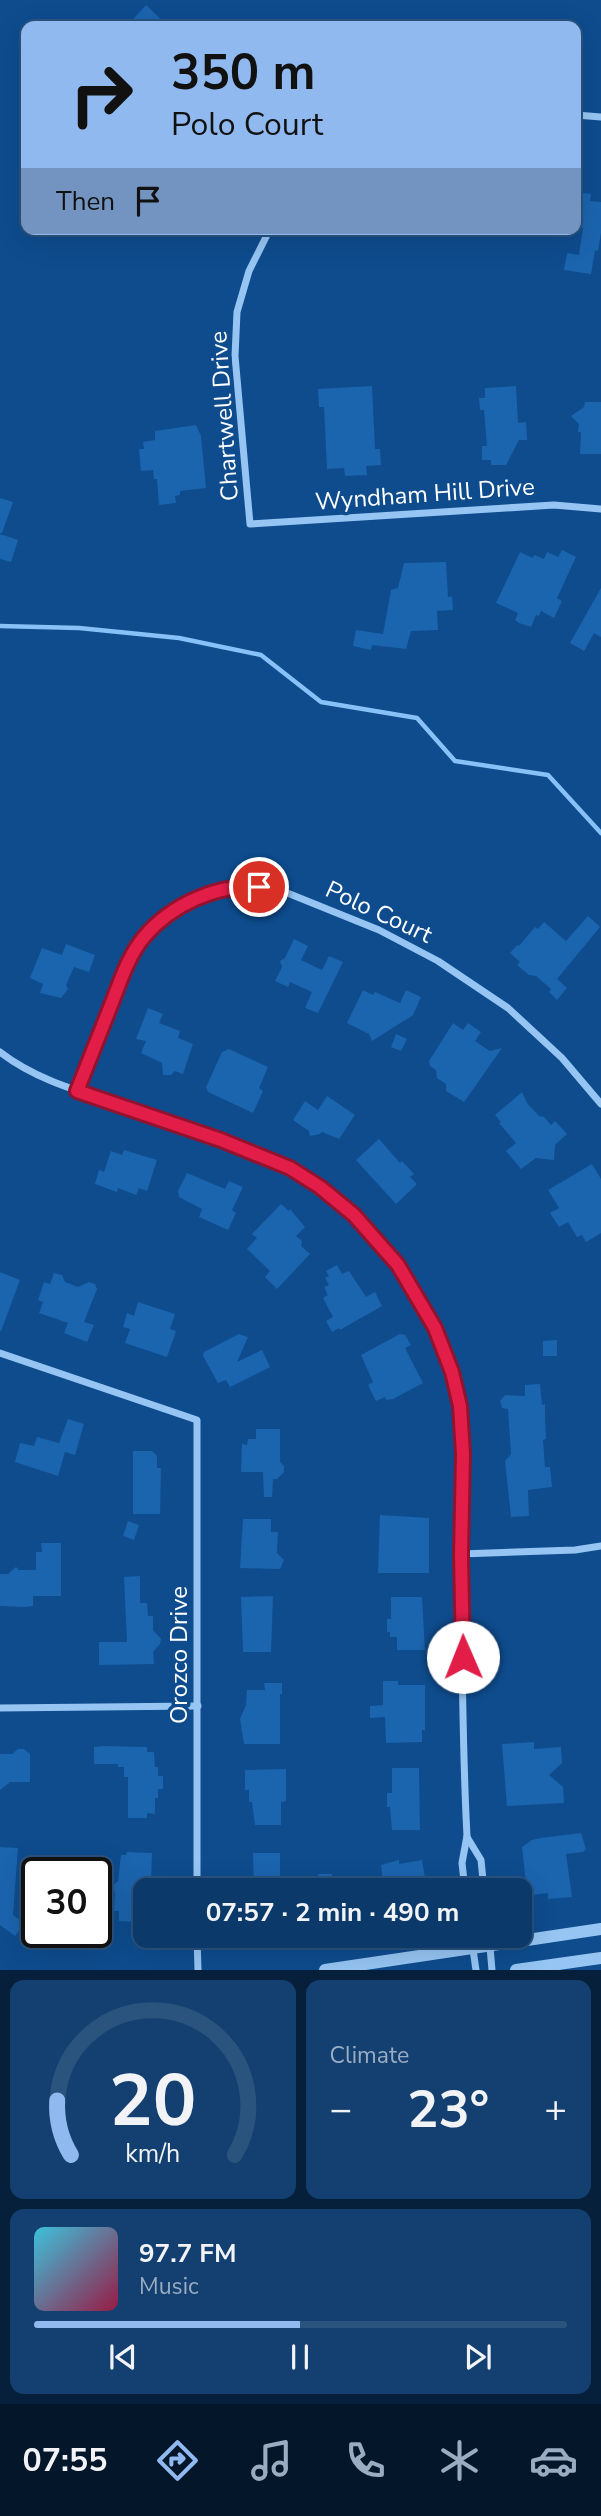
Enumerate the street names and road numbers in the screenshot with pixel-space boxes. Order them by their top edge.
street label: Chartwell Drive [202,330,246,502]
street label: Wyndham Hill Drive [314,470,536,518]
street label: Polo Court [320,873,438,951]
street label: Orozco Drive [163,1586,195,1724]

